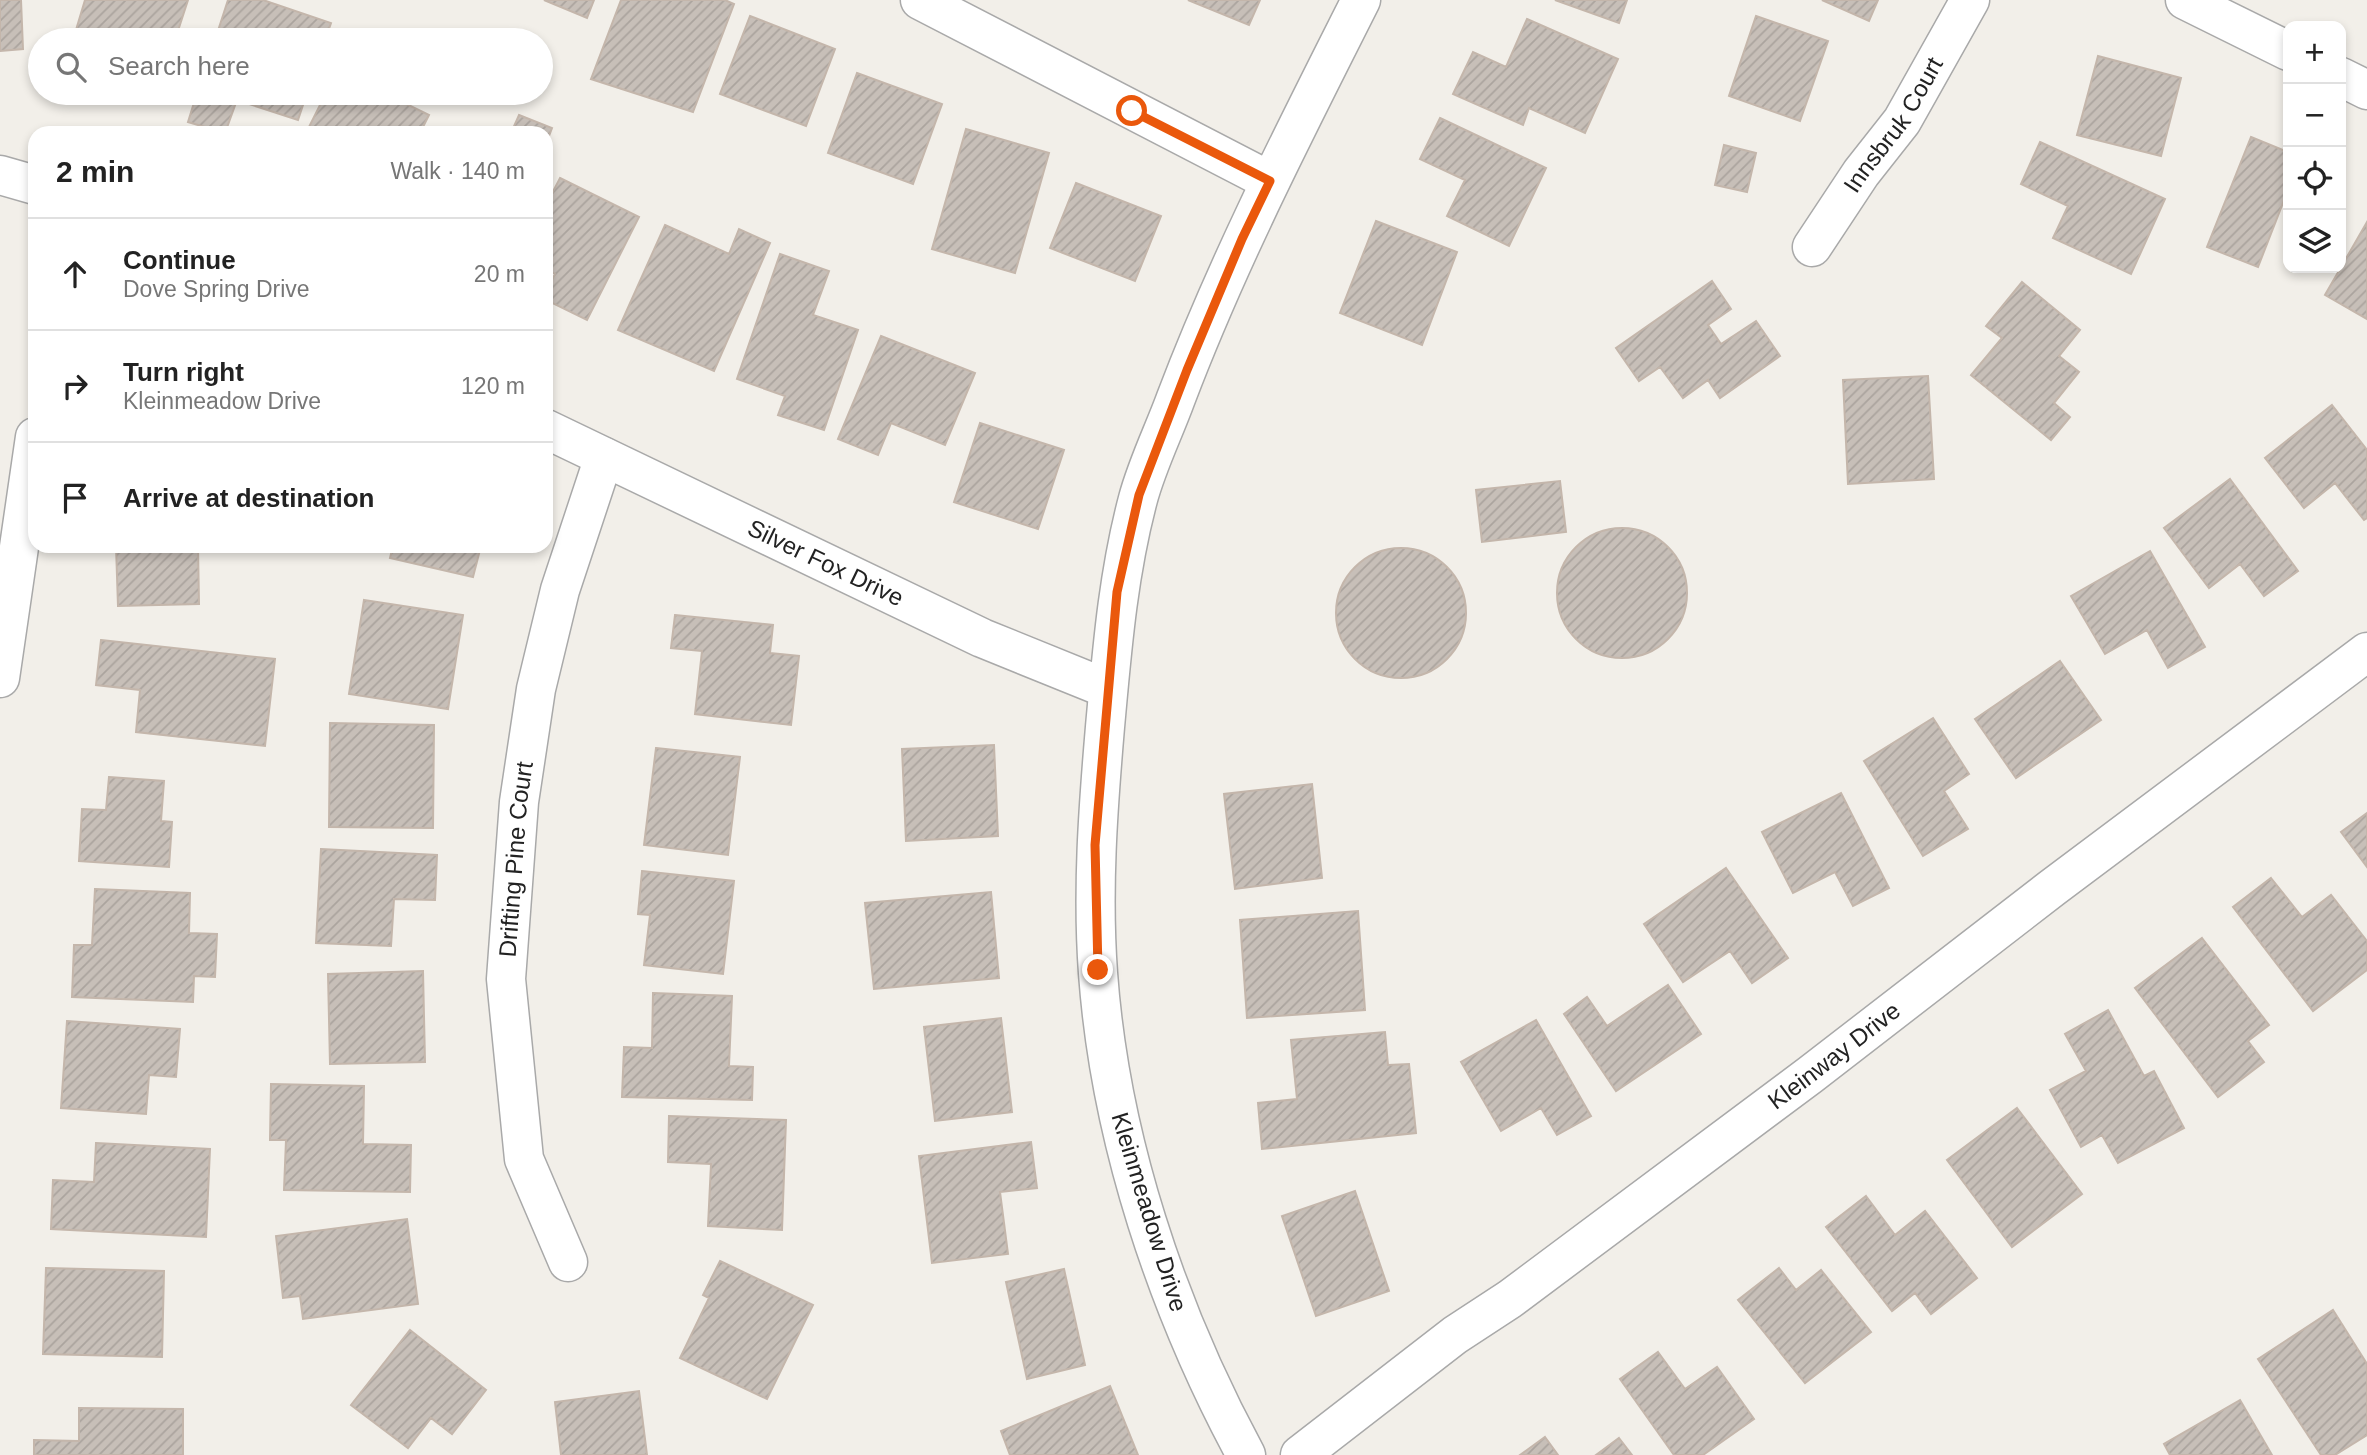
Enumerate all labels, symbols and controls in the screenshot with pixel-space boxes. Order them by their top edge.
map controls [2283,21,2346,273]
button: + [2283,21,2346,84]
search box [28,28,553,105]
icon: search [52,48,90,86]
text: Search here [108,51,250,81]
street label: Innsbruk Court [1838,52,1948,197]
button: − [2283,84,2346,147]
route start [1116,95,1147,126]
button: locate [2283,147,2346,210]
text: 2 min [56,155,134,188]
text: Walk · 140 m [390,158,525,184]
button: layers [2283,210,2346,273]
text: Continue [123,245,236,275]
icon: ahead [56,255,94,293]
text: 20 m [474,261,525,287]
text: Dove Spring Drive [123,276,310,302]
text: Turn right [123,357,244,387]
icon: right [56,367,94,405]
text: 120 m [461,373,525,399]
text: Kleinmeadow Drive [123,388,321,414]
icon: arrive [56,479,94,517]
text: Arrive at destination [123,483,374,513]
street label: Silver Fox Drive [744,514,908,611]
street label: Drifting Pine Court [494,759,538,958]
route end [1082,954,1113,985]
street label: Kleinway Drive [1763,997,1905,1114]
street label: Kleinmeadow Drive [1106,1109,1193,1315]

